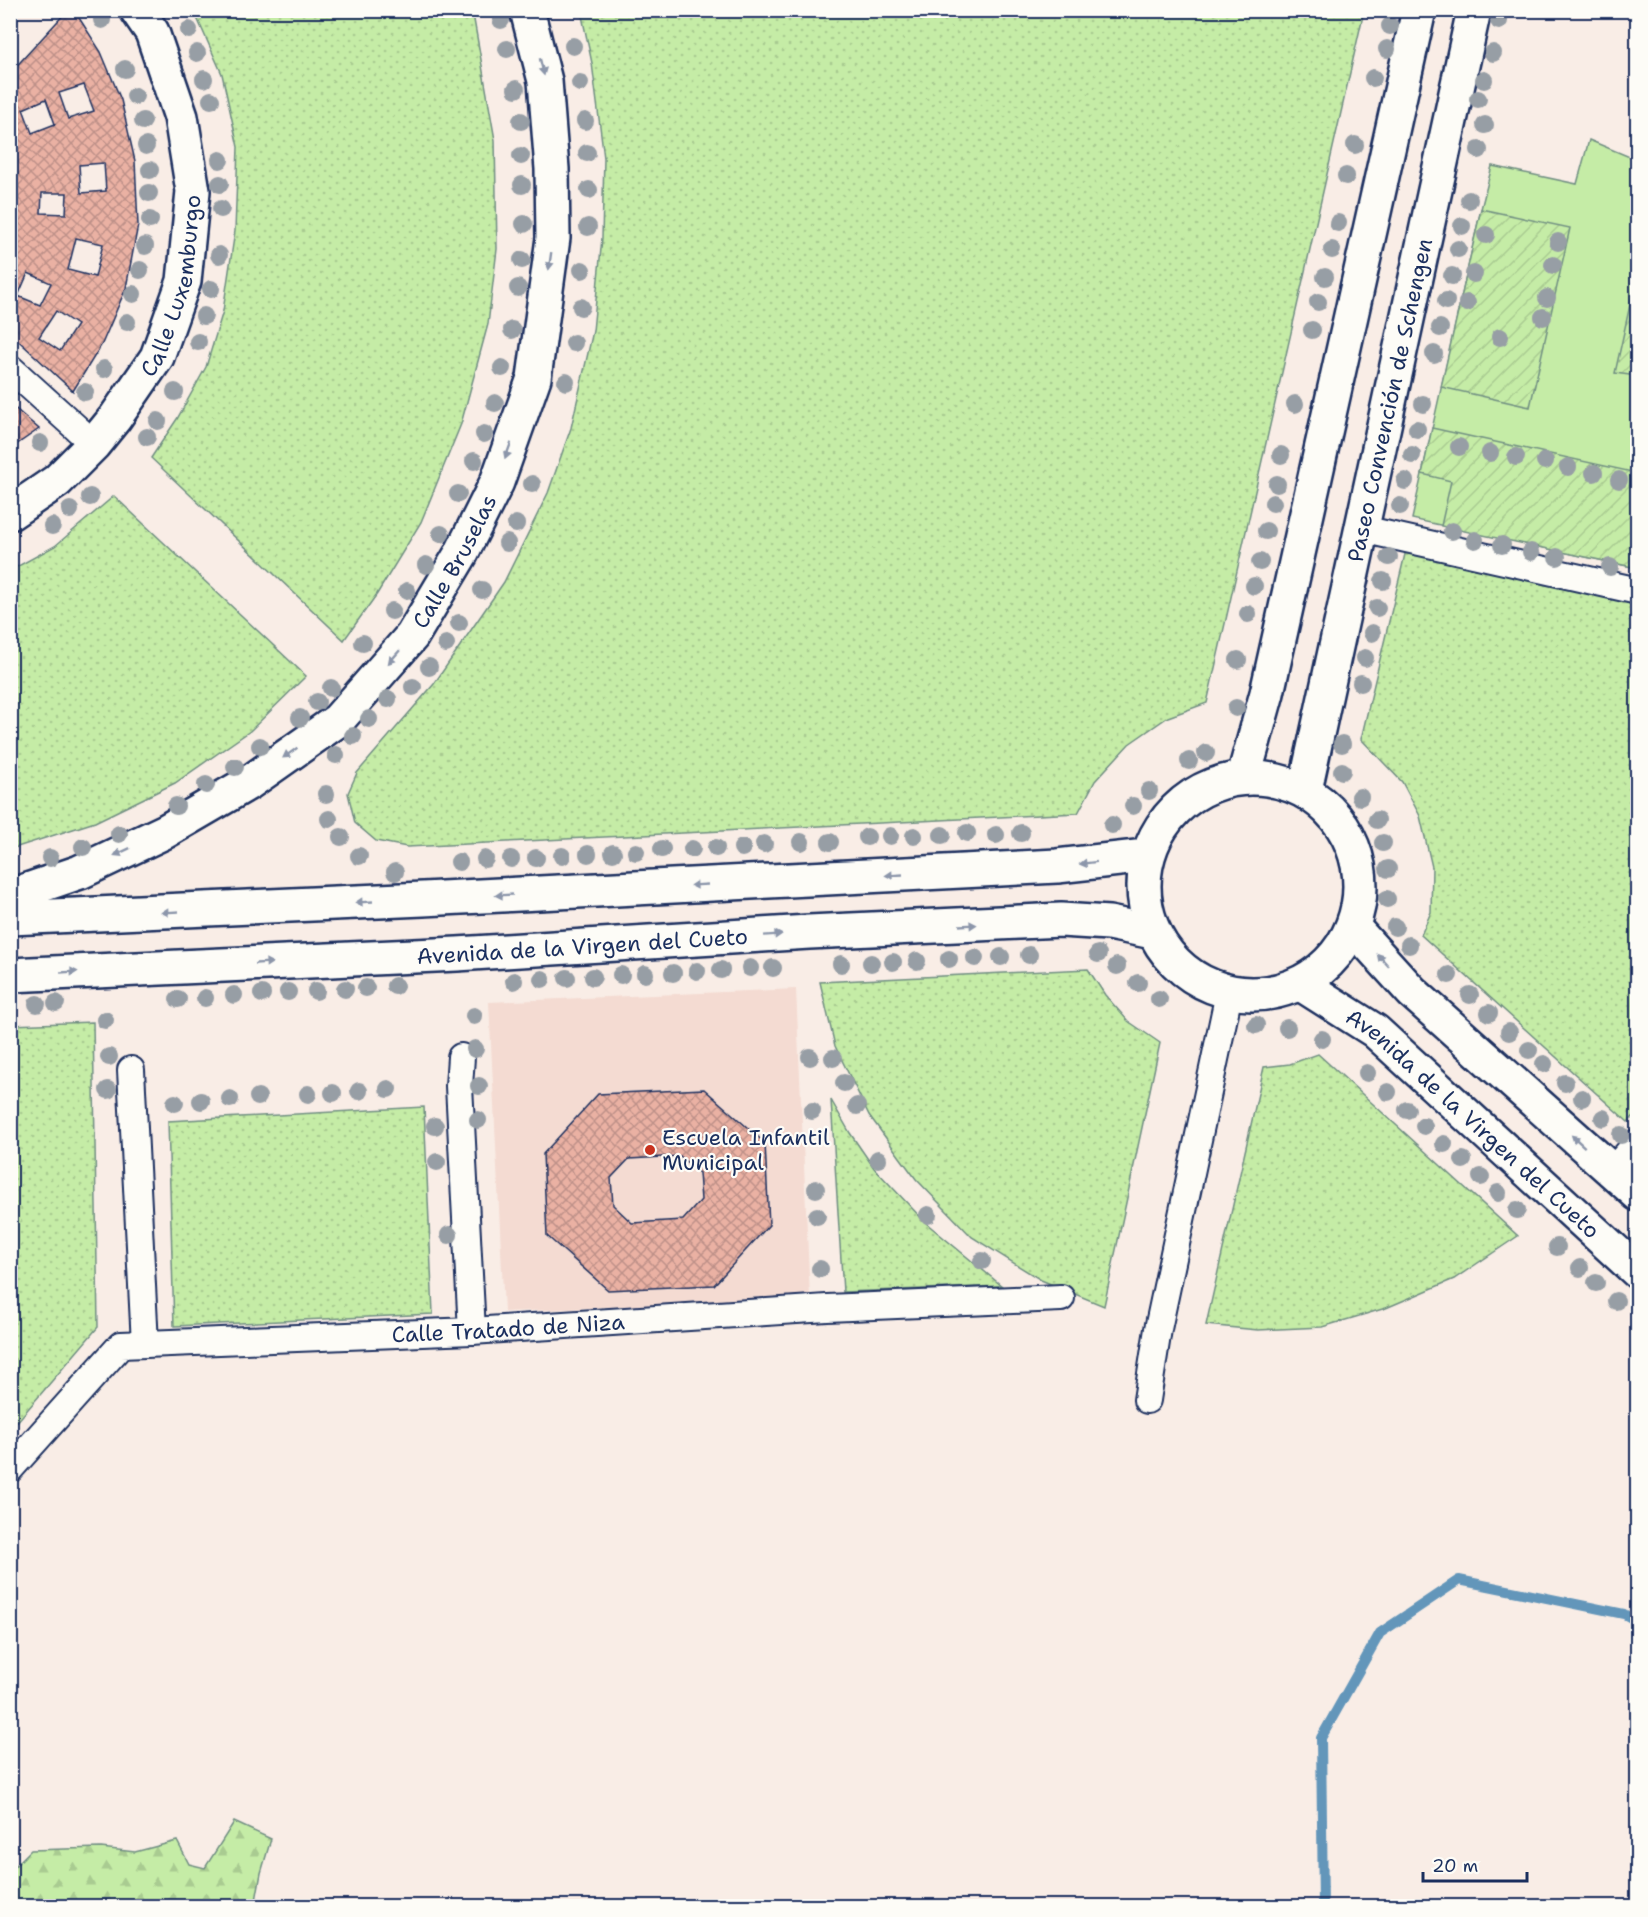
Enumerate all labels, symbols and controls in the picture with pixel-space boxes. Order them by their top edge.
one-way arrow [537,58,547,76]
street label: Calle Luxemburgo [133,193,207,382]
street label: Paseo Convención de Schengen [1340,235,1439,565]
one-way arrow [545,252,554,271]
one-way arrow [503,442,513,460]
street label: Calle Bruselas [405,490,503,634]
one-way arrow [387,649,400,665]
one-way arrow [282,747,298,758]
one-way arrow [114,848,131,857]
one-way arrow [1079,858,1098,868]
one-way arrow [884,870,903,879]
one-way arrow [689,881,708,890]
one-way arrow [495,891,514,900]
one-way arrow [355,898,374,907]
one-way arrow [160,907,179,916]
one-way arrow [958,920,977,929]
street label: Avenida de la Virgen del Cueto [416,921,749,970]
one-way arrow [763,930,782,939]
one-way arrow [1376,952,1390,967]
one-way arrow [254,958,273,968]
one-way arrow [59,968,78,977]
street label: Avenida de la Virgen del Cueto [1341,1002,1606,1245]
place label: Escuela Infantil Municipal [662,1123,830,1177]
one-way arrow [1571,1135,1586,1148]
marker: Escuela Infantil Municipal [643,1143,657,1157]
street label: Calle Tratado de Niza [391,1307,626,1349]
scale bar [1423,1845,1526,1883]
text: 20 m [1432,1854,1478,1878]

